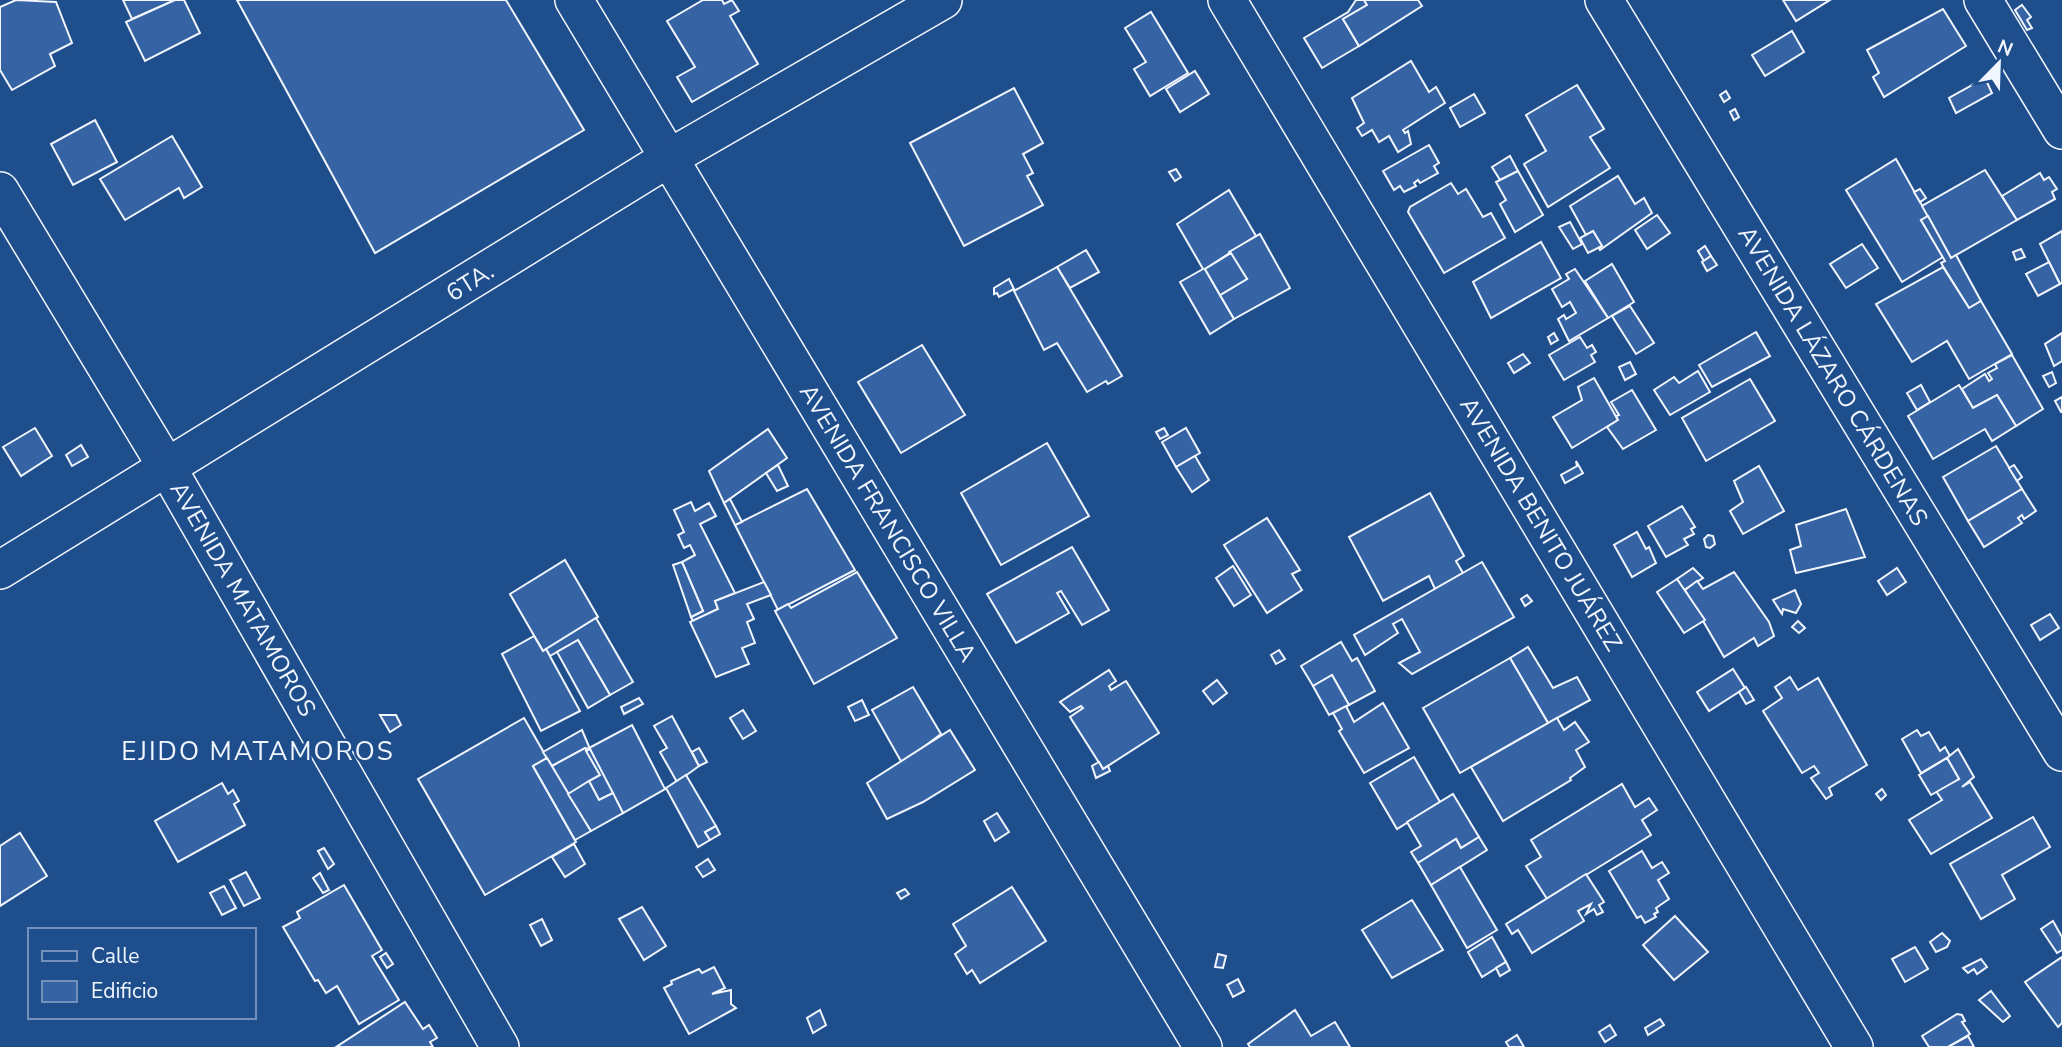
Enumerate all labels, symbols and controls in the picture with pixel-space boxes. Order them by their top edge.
north arrow [1964,28,2034,98]
text: N [1994,34,2017,63]
street label: AVENIDA LÁZARO CÁRDENAS [1731,220,1935,532]
street label: 6TA. [440,255,500,309]
street label: AVENIDA FRANCISCO VILLA [792,378,984,668]
street label: AVENIDA BENITO JUÁREZ [1452,391,1630,657]
street label: AVENIDA MATAMOROS [163,476,323,722]
district label: EJIDO MATAMOROS [121,734,395,769]
legend [28,928,256,1019]
text: Calle [91,942,139,970]
text: Edificio [91,977,158,1005]

